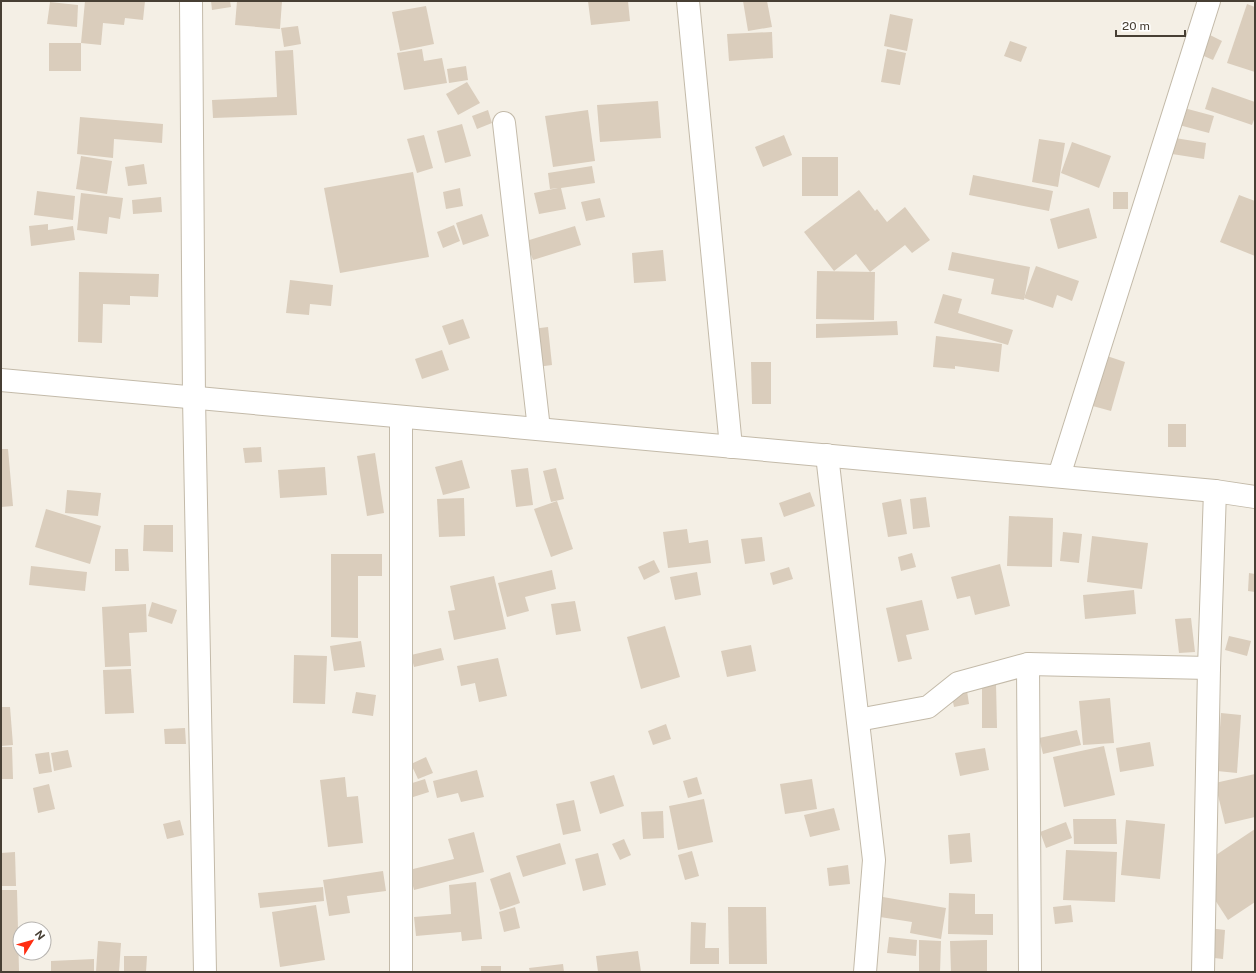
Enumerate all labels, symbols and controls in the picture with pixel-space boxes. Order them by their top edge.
scale bar [1116,12,1185,38]
text: 20 m [1122,19,1150,33]
north arrow [12,921,52,961]
text: N [33,928,47,942]

